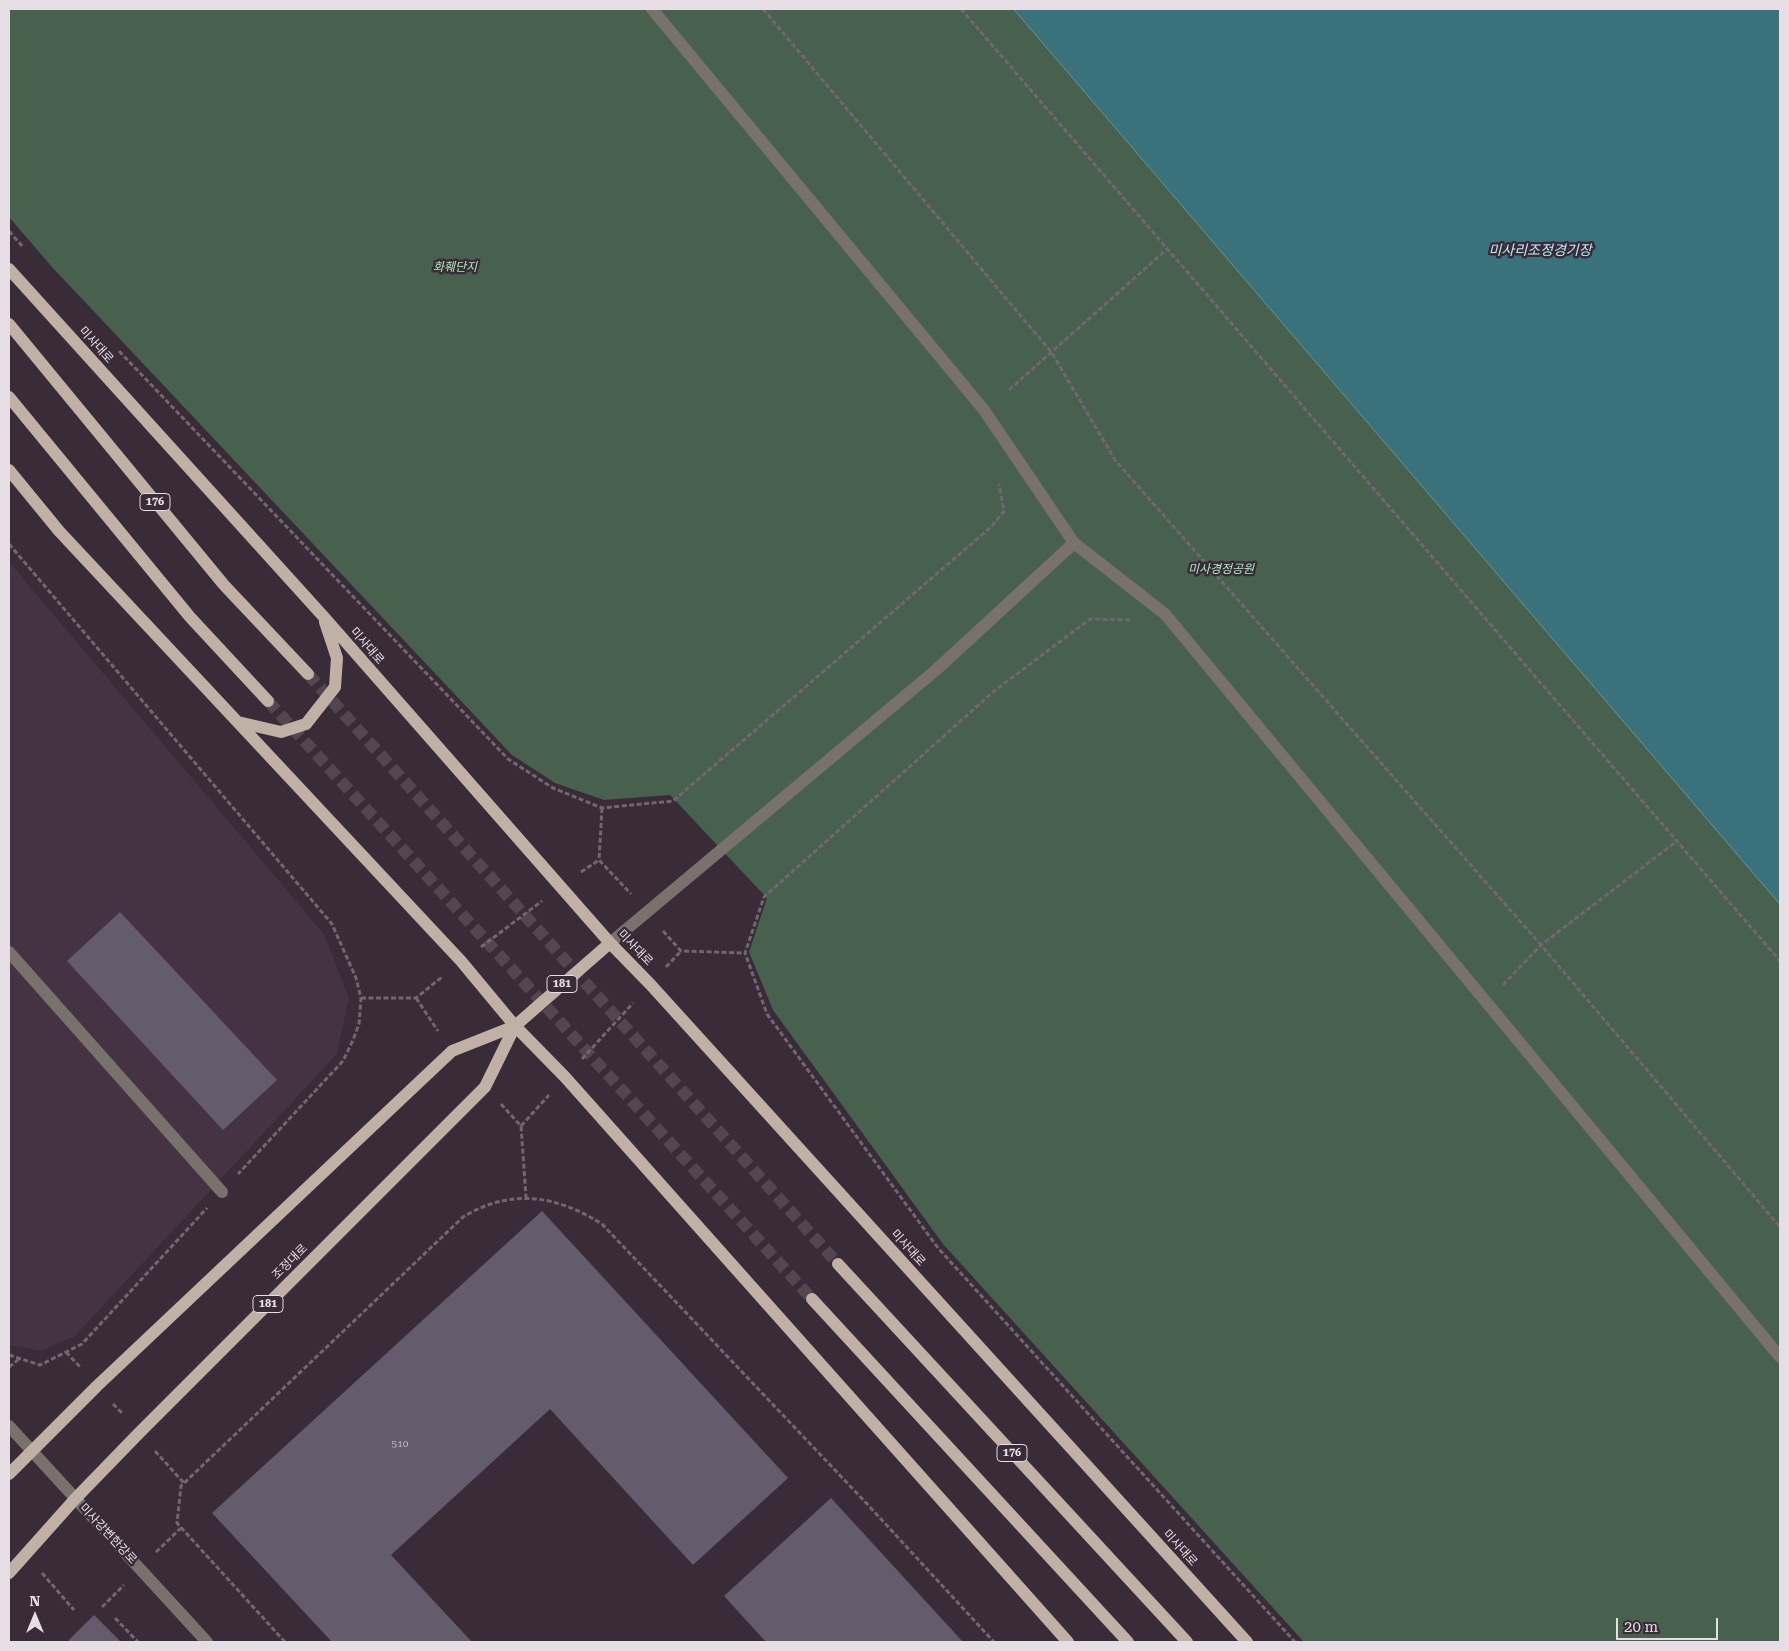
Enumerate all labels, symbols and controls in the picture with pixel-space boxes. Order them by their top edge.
water label: 미사리조정경기장 [1488,243,1592,259]
park label: 화훼단지 [433,260,477,274]
street label: 미사대로 [76,324,116,366]
road number: 176 [140,494,170,511]
park label: 미사경정공원 [1188,562,1254,576]
street label: 미사대로 [347,625,387,667]
street label: 미사대로 [614,927,656,969]
road number: 181 [547,976,577,992]
street label: 미사대로 [888,1227,928,1269]
street label: 조정대로 [269,1241,311,1283]
road number: 181 [253,1296,283,1312]
house number: 510 [392,1438,408,1450]
road number: 176 [997,1445,1027,1462]
street label: 미사강변한강로 [76,1501,140,1567]
street label: 미사대로 [1160,1527,1200,1569]
north arrow [10,1591,60,1641]
text: N [30,1593,40,1609]
scale bar [1619,1608,1722,1640]
text: 20 m [1624,1618,1658,1636]

